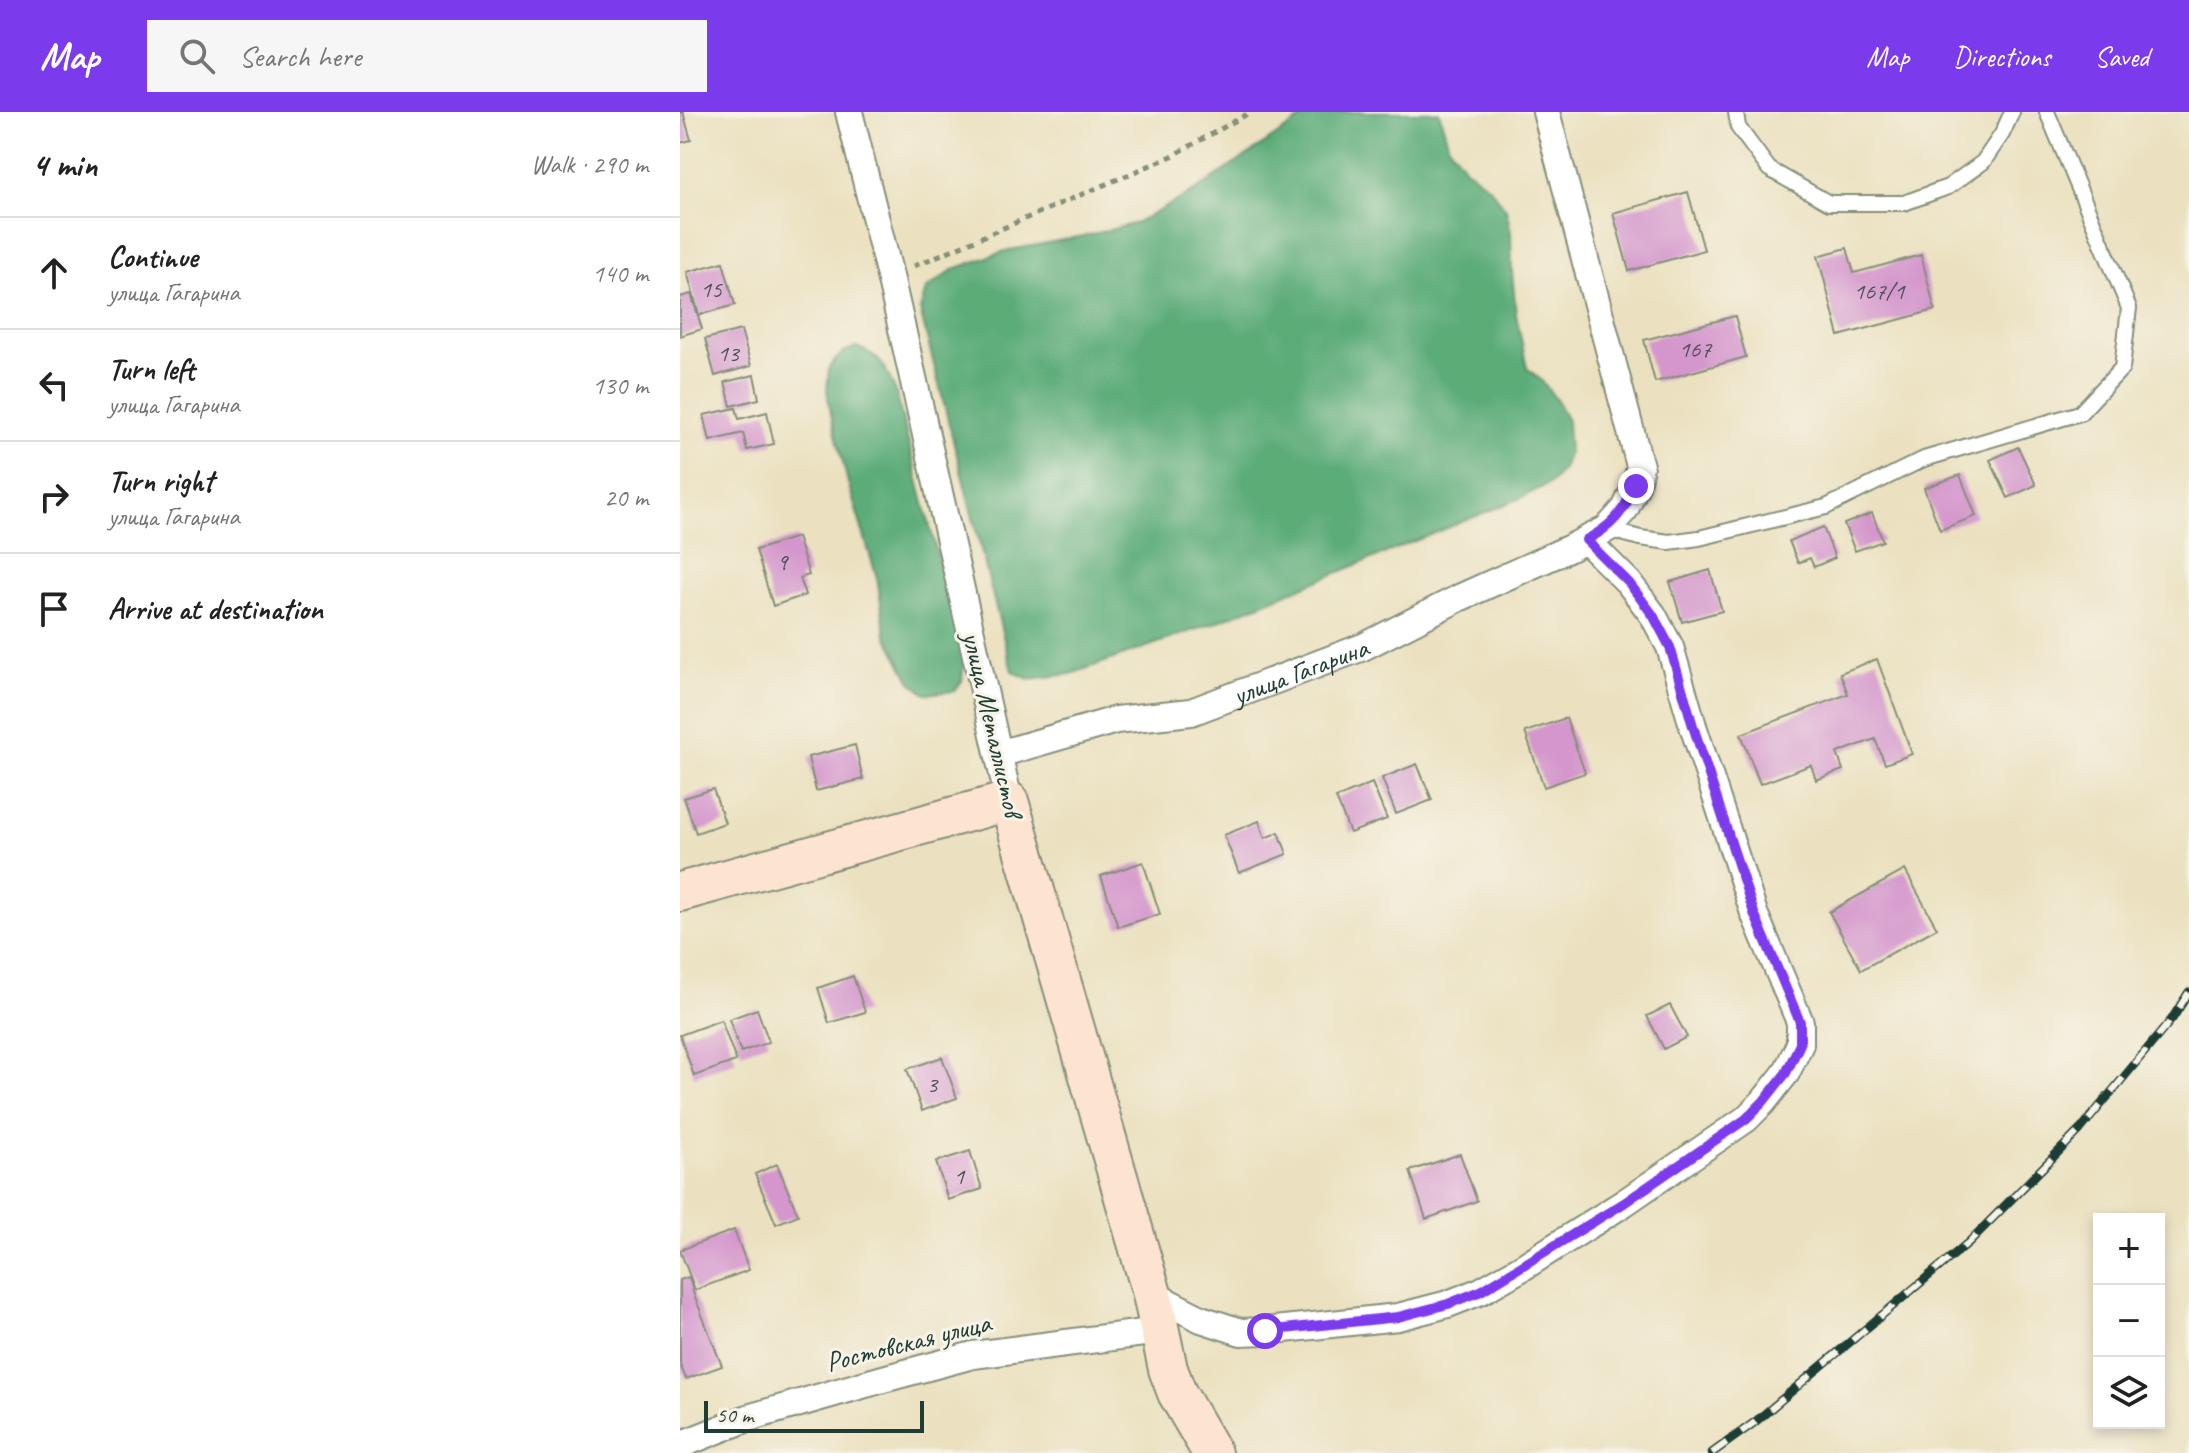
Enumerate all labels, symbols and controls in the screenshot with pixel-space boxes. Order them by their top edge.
search box [147,20,707,92]
text: Map [40,33,99,80]
icon: search [175,34,219,78]
text: Search here [239,37,361,75]
text: Map [1866,39,1909,74]
text: Directions [1953,39,2051,74]
text: Saved [2095,39,2149,74]
text: 4 min [32,143,97,186]
text: Walk · 290 m [531,148,648,181]
text: Continue [108,238,198,276]
icon: ahead [32,251,76,295]
text: 140 m [592,257,648,290]
house number: 15 [700,274,723,304]
text: улица Гагарина [108,276,240,309]
house number: 167/1 [1853,276,1906,306]
house number: 167 [1679,334,1712,364]
house number: 13 [717,338,741,368]
text: Turn left [108,350,195,388]
icon: left [32,363,76,407]
text: 130 m [592,369,648,402]
text: улица Гагарина [108,388,240,421]
text: Turn right [108,462,213,500]
route end [1618,468,1654,504]
icon: right [32,475,76,519]
text: 20 m [604,481,648,514]
text: улица Гагарина [108,500,240,533]
house number: 9 [777,547,790,577]
icon: arrive [32,587,76,631]
text: Arrive at destination [108,590,323,628]
street label: улица Металлистов [954,626,1032,824]
street label: улица Гагарина [1226,629,1374,713]
house number: 3 [927,1069,940,1099]
house number: 1 [954,1161,966,1191]
map controls [2093,1213,2165,1429]
button: + [2093,1213,2165,1285]
button: − [2093,1285,2165,1357]
street label: Ростовская улица [822,1304,996,1379]
route start [1247,1313,1283,1349]
button: layers [2093,1357,2165,1429]
scale bar [704,1397,924,1433]
text: 50 m [716,1401,753,1429]

